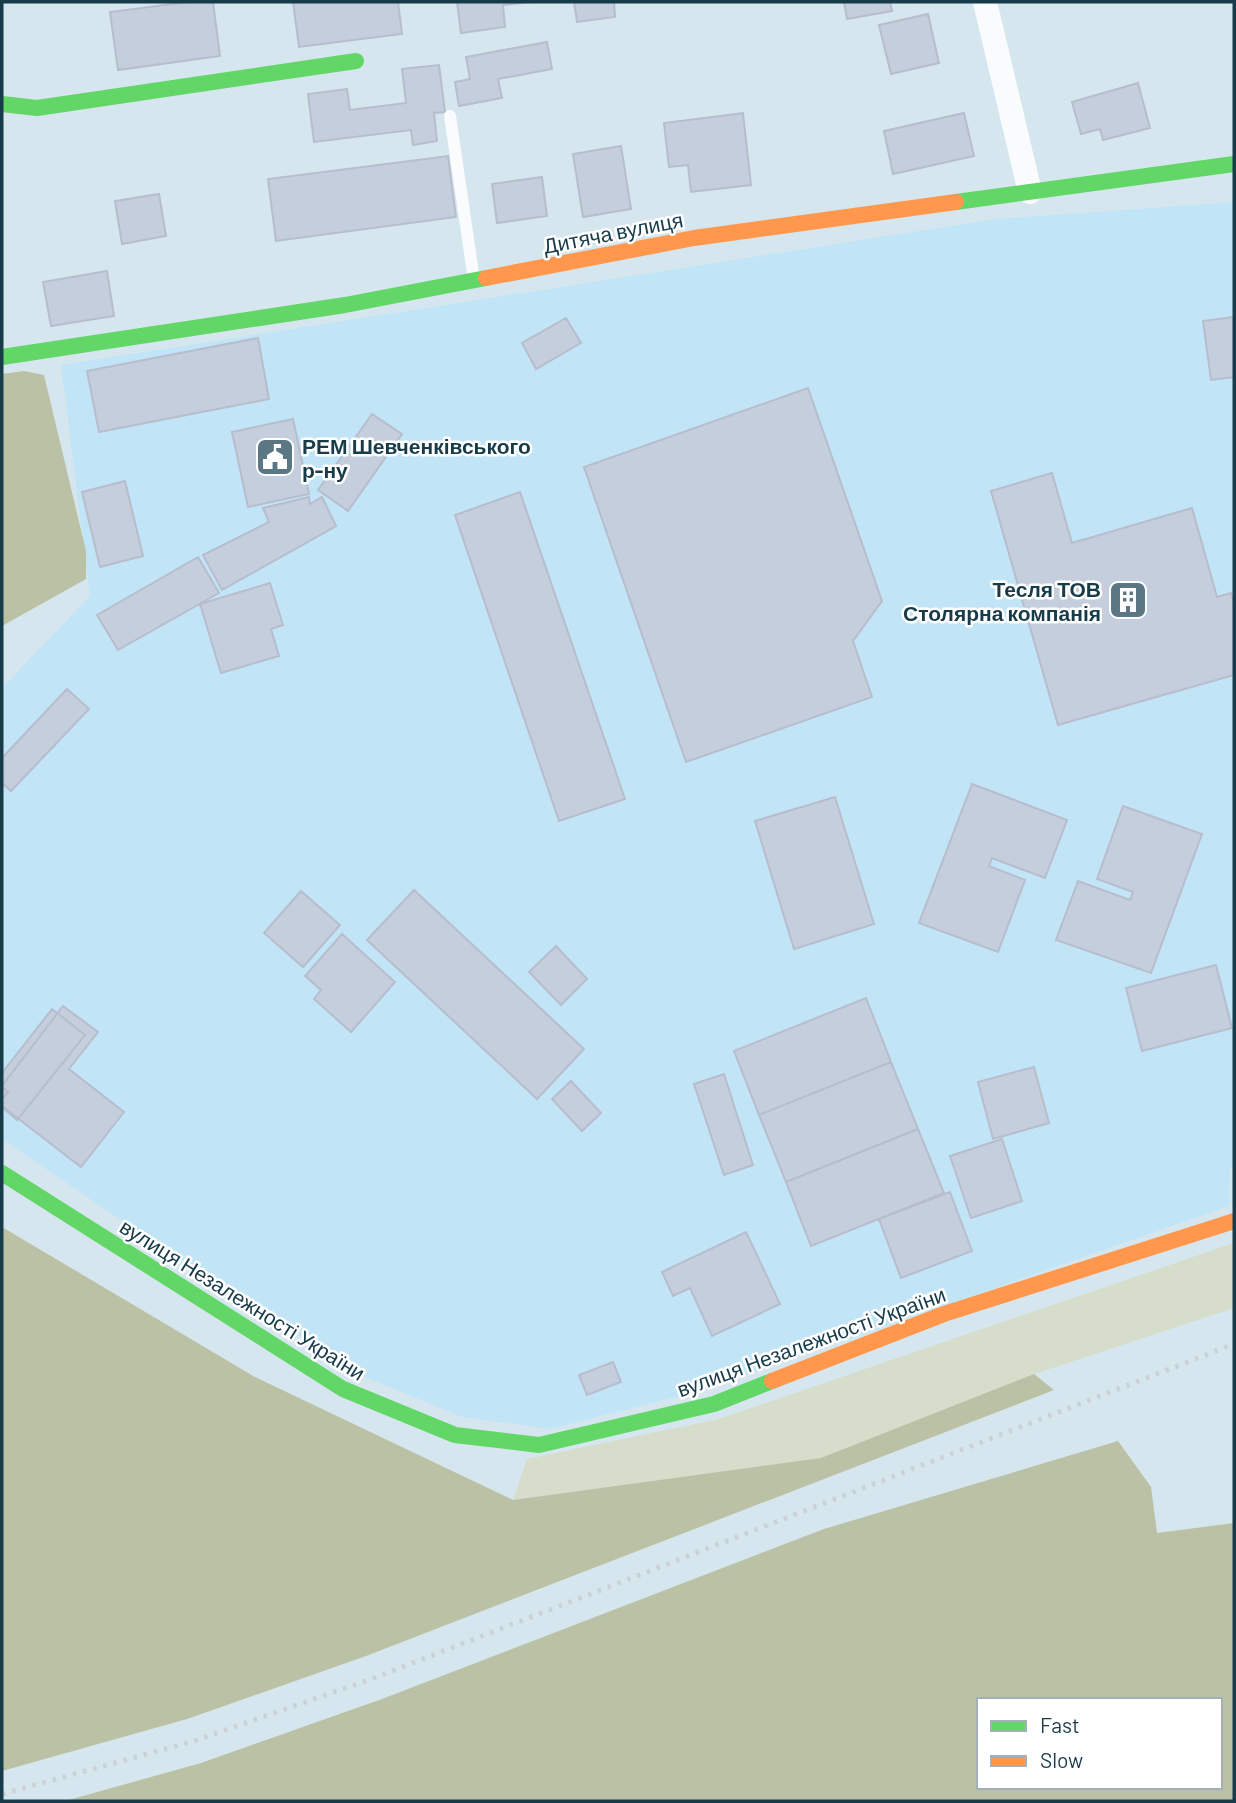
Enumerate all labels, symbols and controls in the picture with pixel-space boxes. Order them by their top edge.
street label: Дитяча вулиця [541,206,685,258]
place label: РЕМ Шевченківського р-ну [302,433,531,482]
public building icon: РЕМ Шевченківського р-ну [254,436,296,478]
place label: Тесля ТОВ Столярна компанія [903,576,1101,625]
building icon: Тесля ТОВ Столярна компанія [1107,579,1149,621]
street label: вулиця Незалежності України [116,1213,370,1385]
street label: вулиця Незалежності України [673,1281,949,1401]
legend [977,1698,1222,1789]
text: Fast [1040,1712,1080,1737]
text: Slow [1040,1747,1083,1772]

